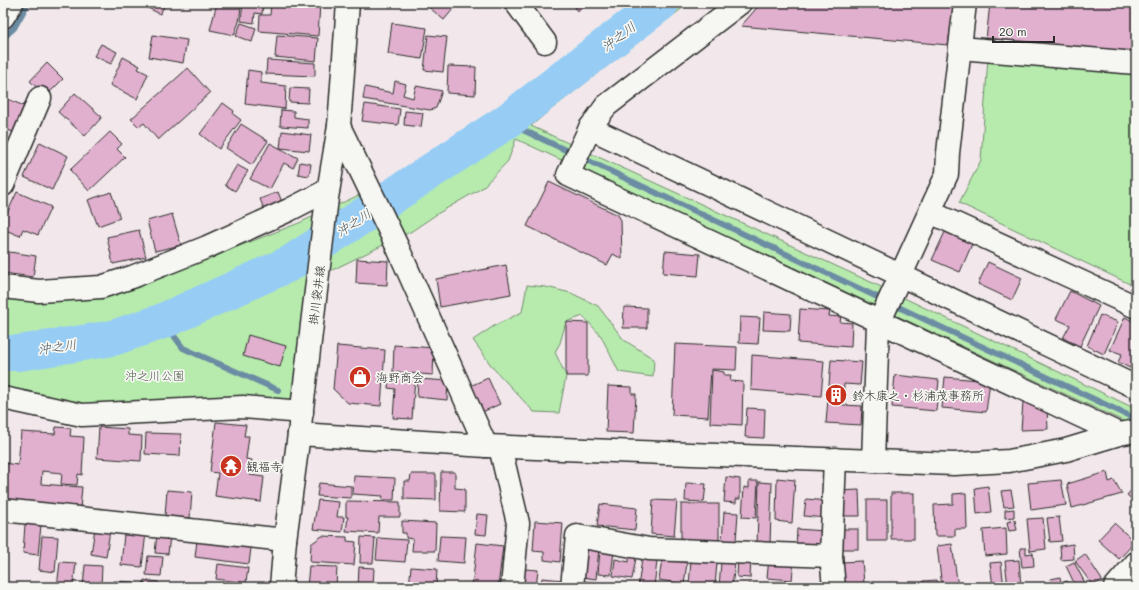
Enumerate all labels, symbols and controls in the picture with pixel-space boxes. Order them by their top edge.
water label: 沖之川 [597,17,639,55]
scale bar [993,18,1054,44]
text: 20 m [999,23,1027,39]
water label: 沖之川 [332,204,374,240]
street label: 掛川袋井線 [304,264,328,326]
water label: 沖之川 [36,335,78,357]
shop icon: 海野商会 [347,364,373,390]
park label: 沖之川公園 [125,367,185,383]
place label: 海野商会 [376,369,424,385]
building icon: 鈴木康之・杉浦茂事務所 [823,382,849,408]
place label: 鈴木康之・杉浦茂事務所 [852,387,984,403]
temple icon: 観福寺 [218,453,244,479]
place label: 観福寺 [246,458,282,474]

